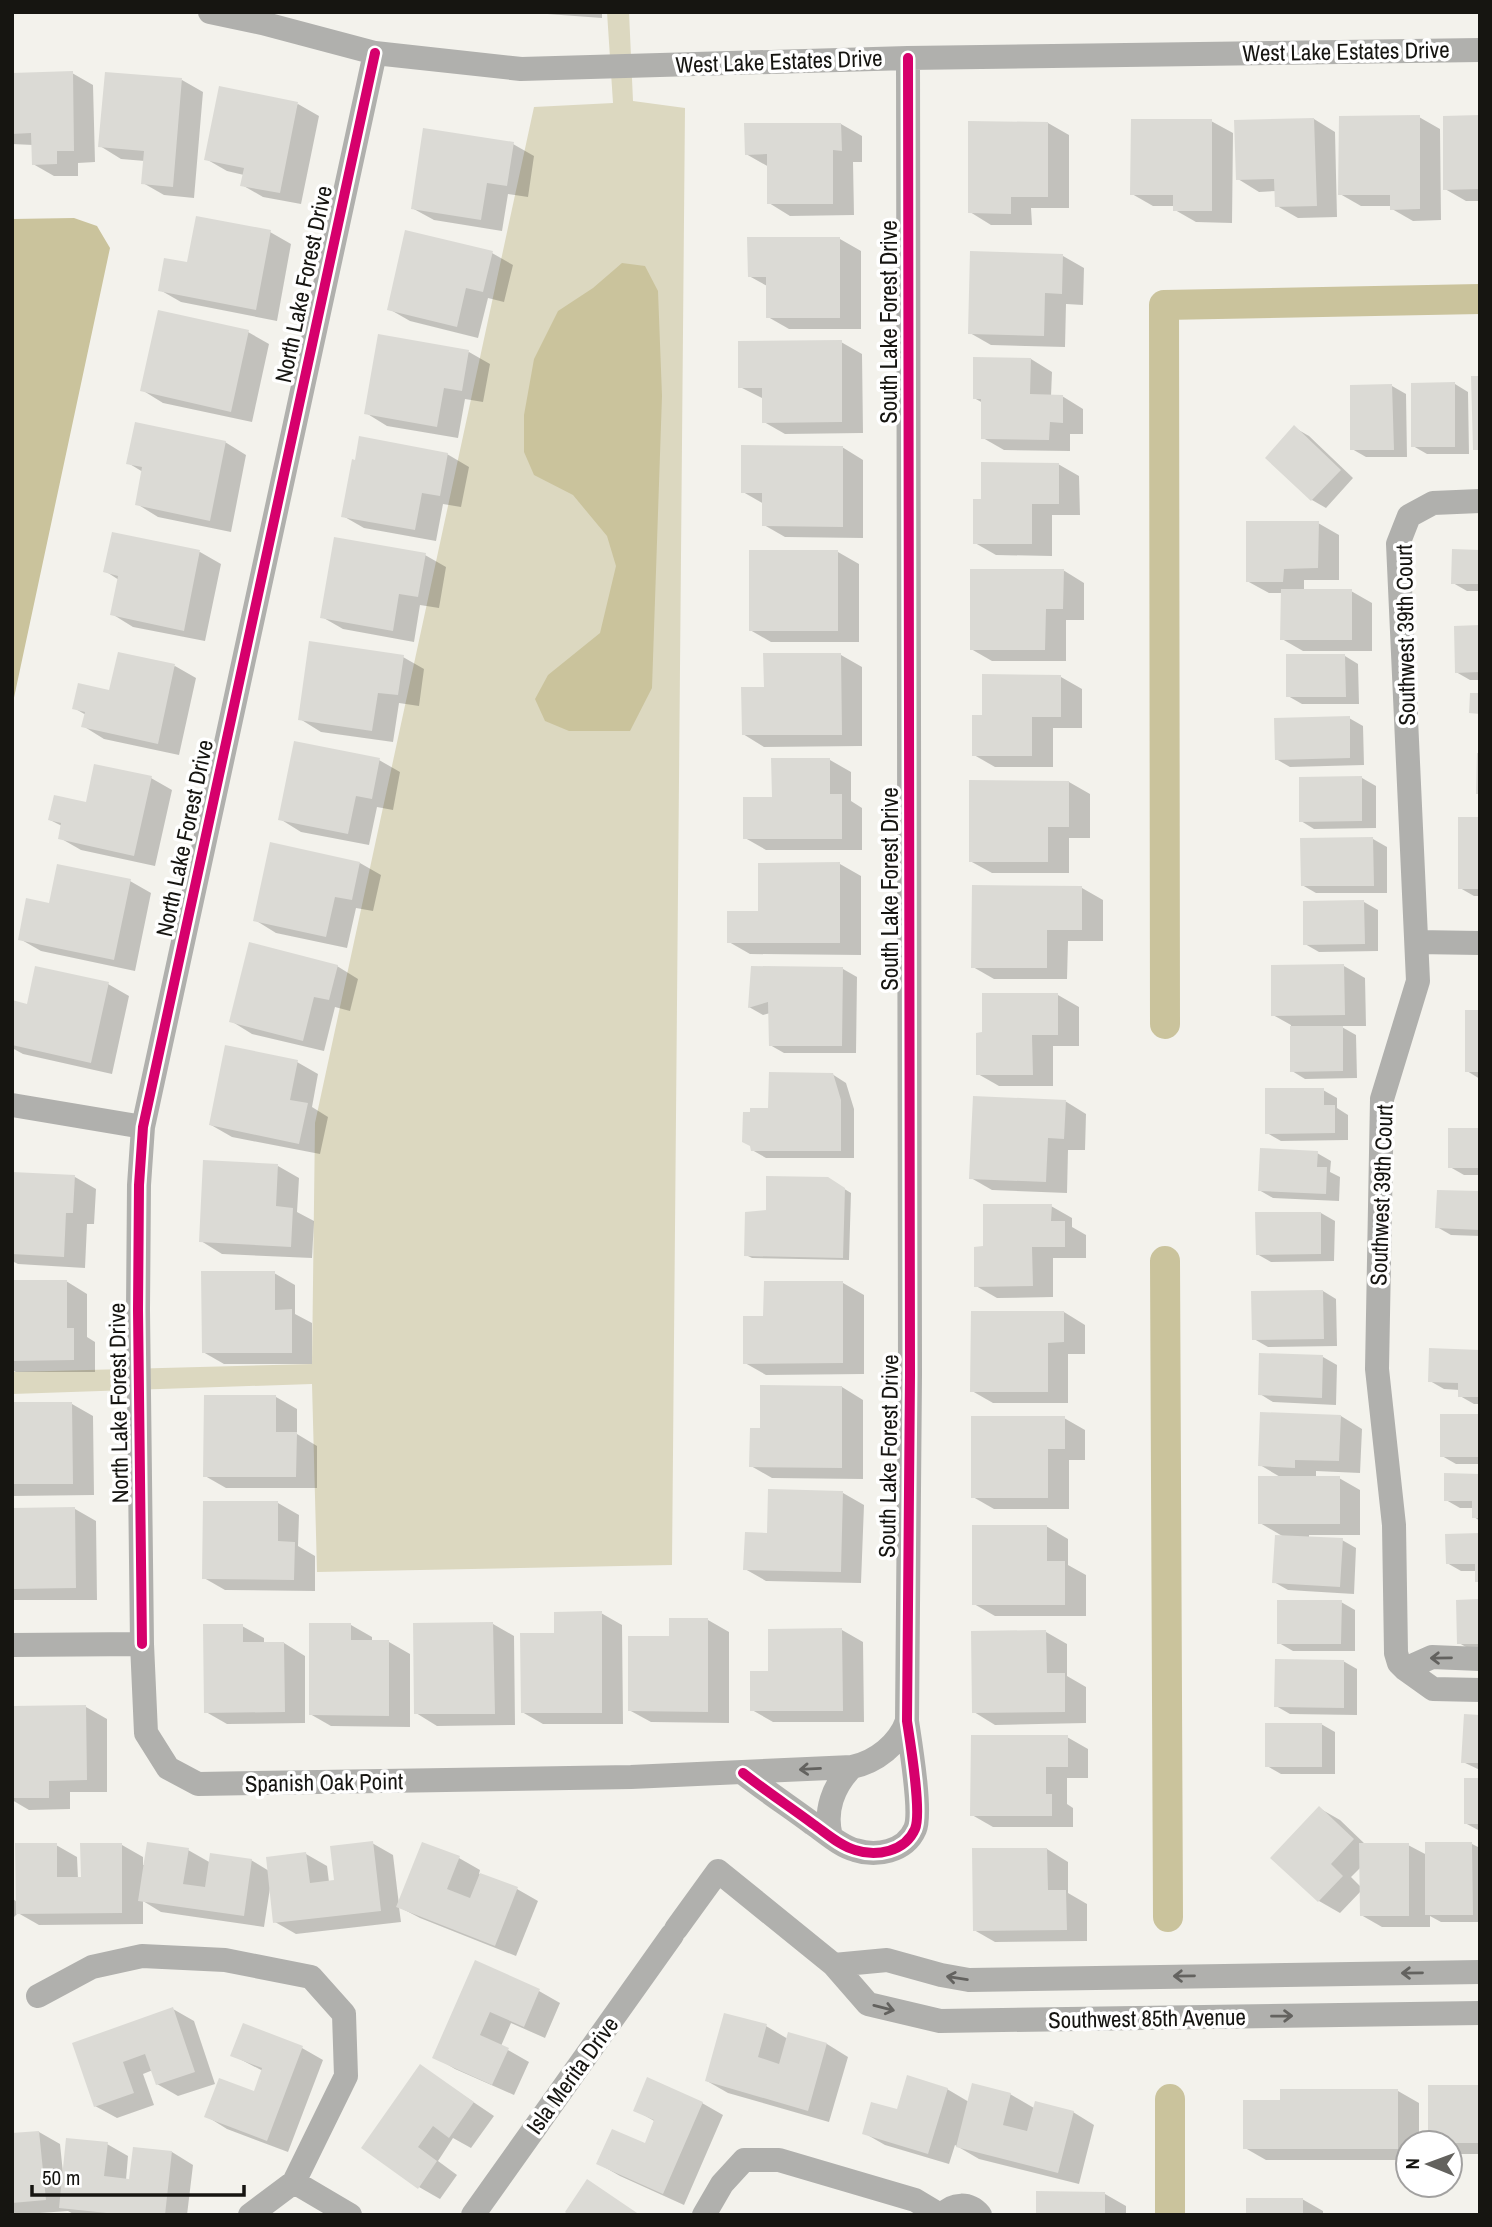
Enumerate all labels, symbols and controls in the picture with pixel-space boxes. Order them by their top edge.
street label: West Lake Estates Drive [1242,34,1450,68]
street label: West Lake Estates Drive [675,42,883,80]
street label: North Lake Forest Drive [267,183,339,385]
street label: South Lake Forest Drive [873,220,904,424]
street label: Southwest 39th Court [1388,544,1422,726]
street label: North Lake Forest Drive [148,737,220,939]
street label: South Lake Forest Drive [874,787,905,991]
street label: Southwest 39th Court [1362,1104,1400,1286]
street label: North Lake Forest Drive [101,1303,135,1503]
street label: South Lake Forest Drive [871,1354,905,1558]
one-way arrow [1430,1652,1453,1665]
one-way arrow [799,1762,822,1775]
street label: Spanish Oak Point [245,1765,403,1799]
one-way arrow [1400,1966,1423,1980]
one-way arrow [1173,1969,1196,1983]
one-way arrow [946,1971,969,1984]
street label: Southwest 85th Avenue [1048,2001,1246,2035]
one-way arrow [872,2002,895,2015]
one-way arrow [1270,2009,1293,2023]
street label: Isla Merita Drive [519,2010,625,2140]
north arrow [1394,2129,1464,2199]
scale bar [32,2154,243,2198]
text: N [1399,2158,1425,2170]
text: 50 m [42,2163,80,2192]

